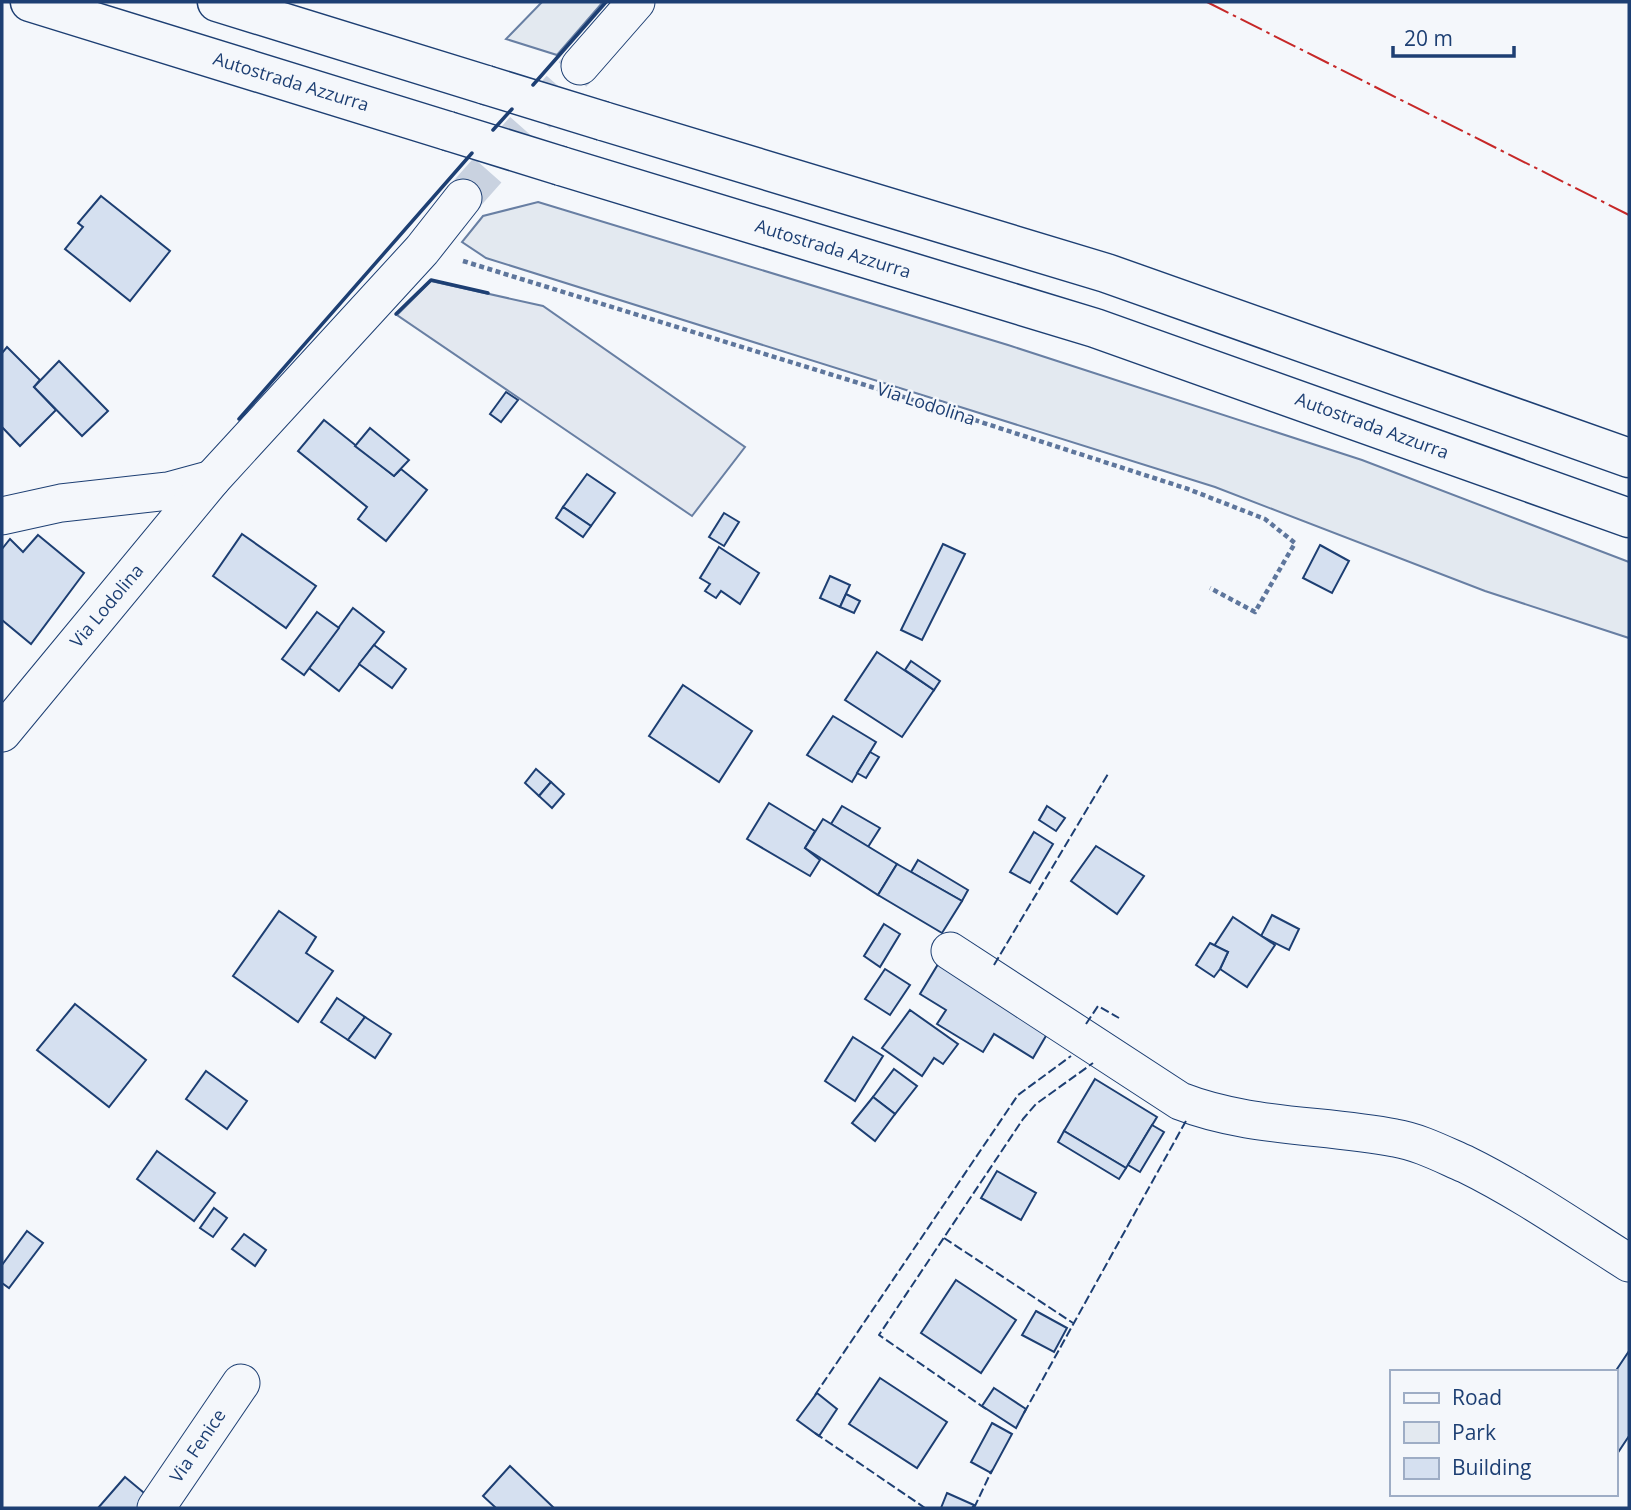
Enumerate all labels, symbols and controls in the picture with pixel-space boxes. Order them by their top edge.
scale bar [1393,14,1514,58]
text: 20 m [1404,24,1453,52]
street label: Autostrada Azzurra [210,46,372,116]
street label: Autostrada Azzurra [752,213,914,283]
street label: Via Lodolina [874,376,979,430]
street label: Autostrada Azzurra [1292,386,1452,464]
street label: Via Lodolina [64,559,148,652]
legend [1390,1370,1617,1496]
text: Road [1452,1383,1502,1411]
street label: Via Fenice [164,1404,231,1487]
text: Park [1452,1418,1496,1446]
text: Building [1452,1453,1531,1481]

